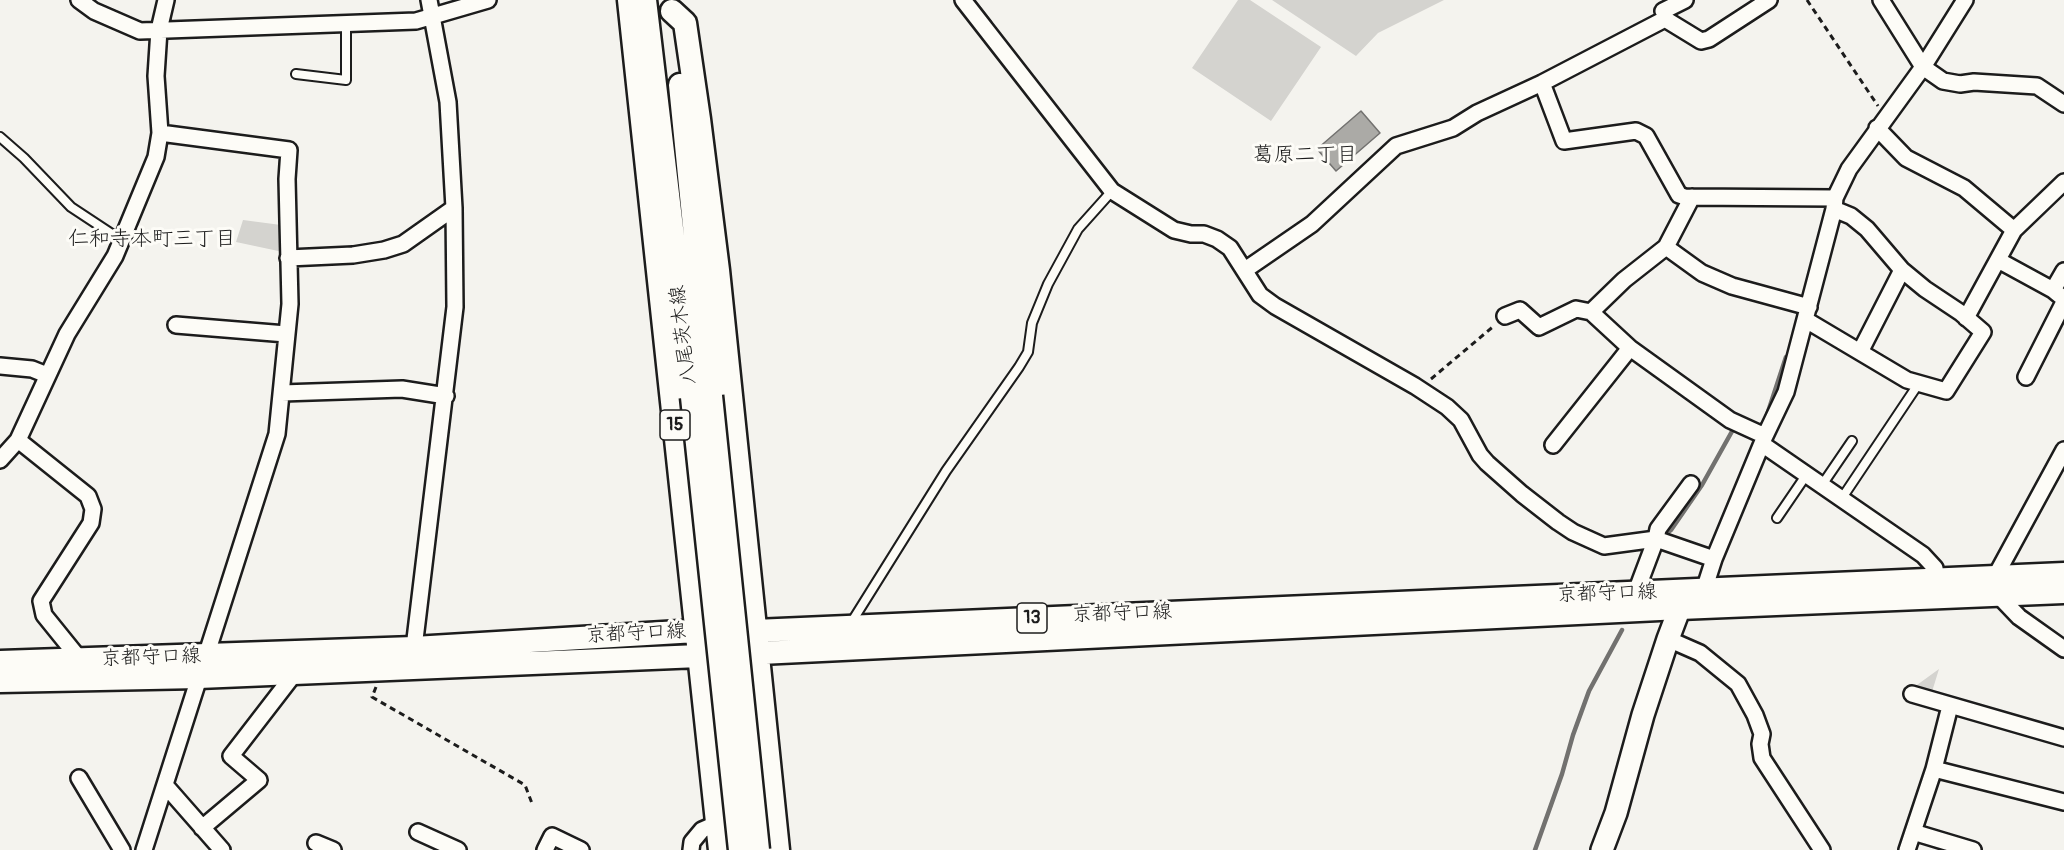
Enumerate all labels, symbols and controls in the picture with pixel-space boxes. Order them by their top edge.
district label: 葛原二丁目 [1253,143,1357,169]
district label: 仁和寺本町三丁目 [68,227,236,253]
street label: 八尾茨木線 [666,284,702,386]
road number: 15 [660,410,690,440]
street label: 京都守口線 [1557,580,1657,608]
street label: 京都守口線 [1072,600,1172,628]
road number: 13 [1017,603,1047,633]
street label: 京都守口線 [585,619,687,649]
street label: 京都守口線 [101,644,201,672]

